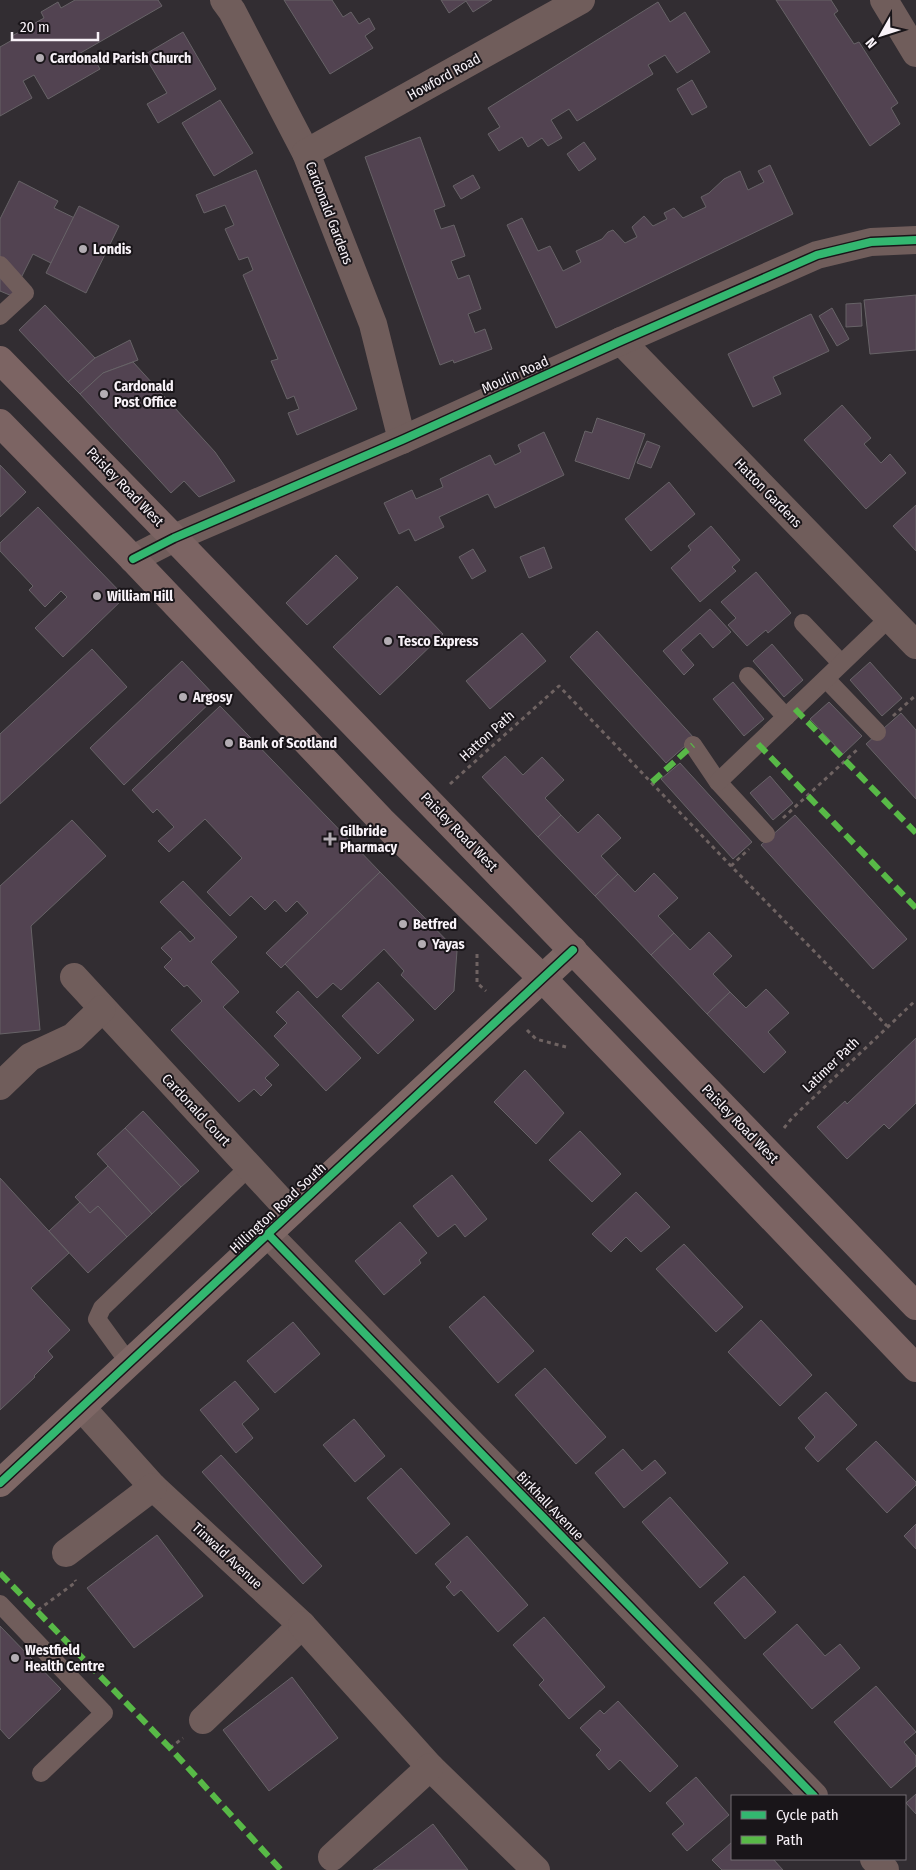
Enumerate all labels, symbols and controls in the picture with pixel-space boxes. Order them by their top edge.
scale bar [12,10,99,42]
north arrow [856,10,906,60]
text: 20 m [20,18,50,36]
text: N [862,34,881,51]
place label: Cardonald Parish Church [50,50,191,67]
street label: Howford Road [405,50,483,104]
marker: Cardonald Parish Church [34,52,46,64]
street label: Cardonald Gardens [302,159,356,267]
place label: Londis [93,241,131,258]
marker: Londis [77,243,89,255]
street label: Moulin Road [479,353,551,397]
place label: Cardonald Post Office [114,378,177,411]
marker: Cardonald Post Office [98,388,110,400]
street label: Paisley Road West [83,444,167,530]
street label: Hatton Gardens [731,455,805,531]
place label: William Hill [107,588,173,605]
marker: William Hill [91,590,103,602]
place label: Tesco Express [398,633,478,650]
marker: Tesco Express [382,635,394,647]
place label: Argosy [192,689,233,706]
marker: Argosy [177,691,189,703]
street label: Hatton Path [456,707,518,765]
place label: Bank of Scotland [239,735,337,752]
marker: Bank of Scotland [223,737,235,749]
street label: Paisley Road West [417,789,501,875]
place label: Gilbride Pharmacy [340,823,397,856]
marker: Gilbride Pharmacy [324,833,336,845]
place label: Betfred [413,916,457,933]
marker: Betfred [397,918,409,930]
place label: Yayas [431,936,465,953]
marker: Yayas [416,938,428,950]
street label: Latimer Path [799,1034,863,1096]
street label: Cardonald Court [158,1070,234,1150]
street label: Paisley Road West [698,1081,782,1167]
street label: Hillington Road South [226,1159,330,1257]
street label: Birkhall Avenue [513,1468,587,1544]
street label: Tinwald Avenue [188,1519,266,1593]
place label: Westfield Health Centre [25,1642,104,1675]
marker: Westfield Health Centre [9,1652,21,1664]
legend [731,1795,906,1860]
text: Cycle path [776,1806,839,1824]
text: Path [776,1831,803,1849]

